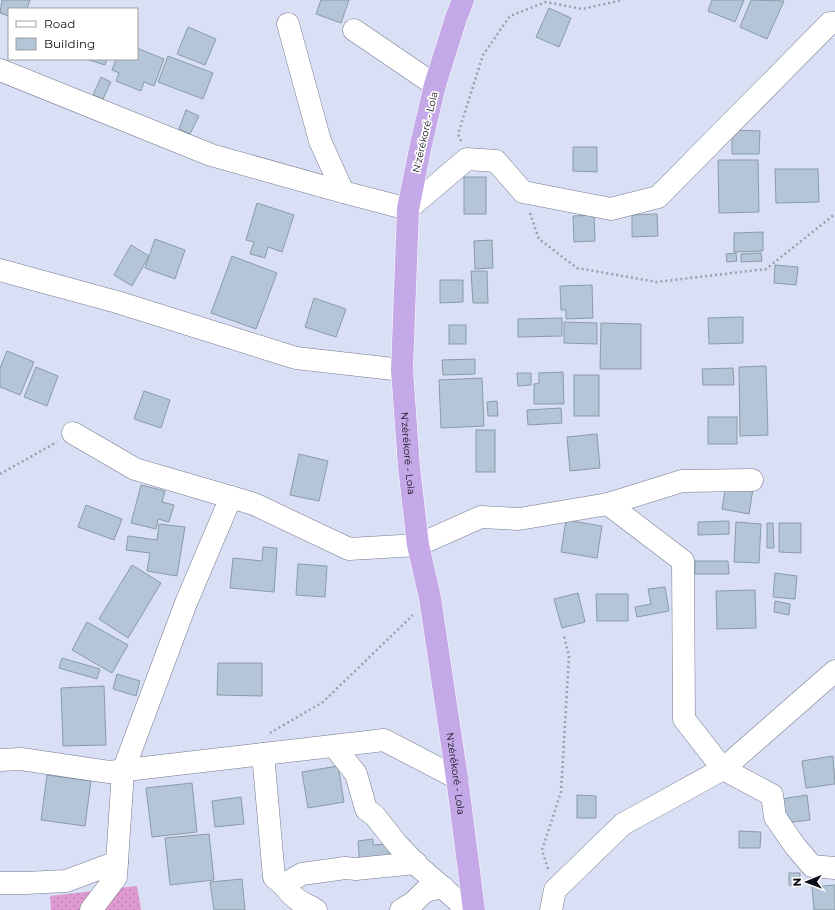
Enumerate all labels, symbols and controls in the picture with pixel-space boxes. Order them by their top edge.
legend [8,8,138,60]
text: Road [44,16,75,31]
text: Building [44,36,95,51]
street label: N'zérékoré - Lola [409,90,441,174]
street label: N'zérékoré - Lola [399,411,419,495]
street label: N'zérékoré - Lola [444,731,468,815]
north arrow [787,862,827,902]
text: N [790,878,804,887]

